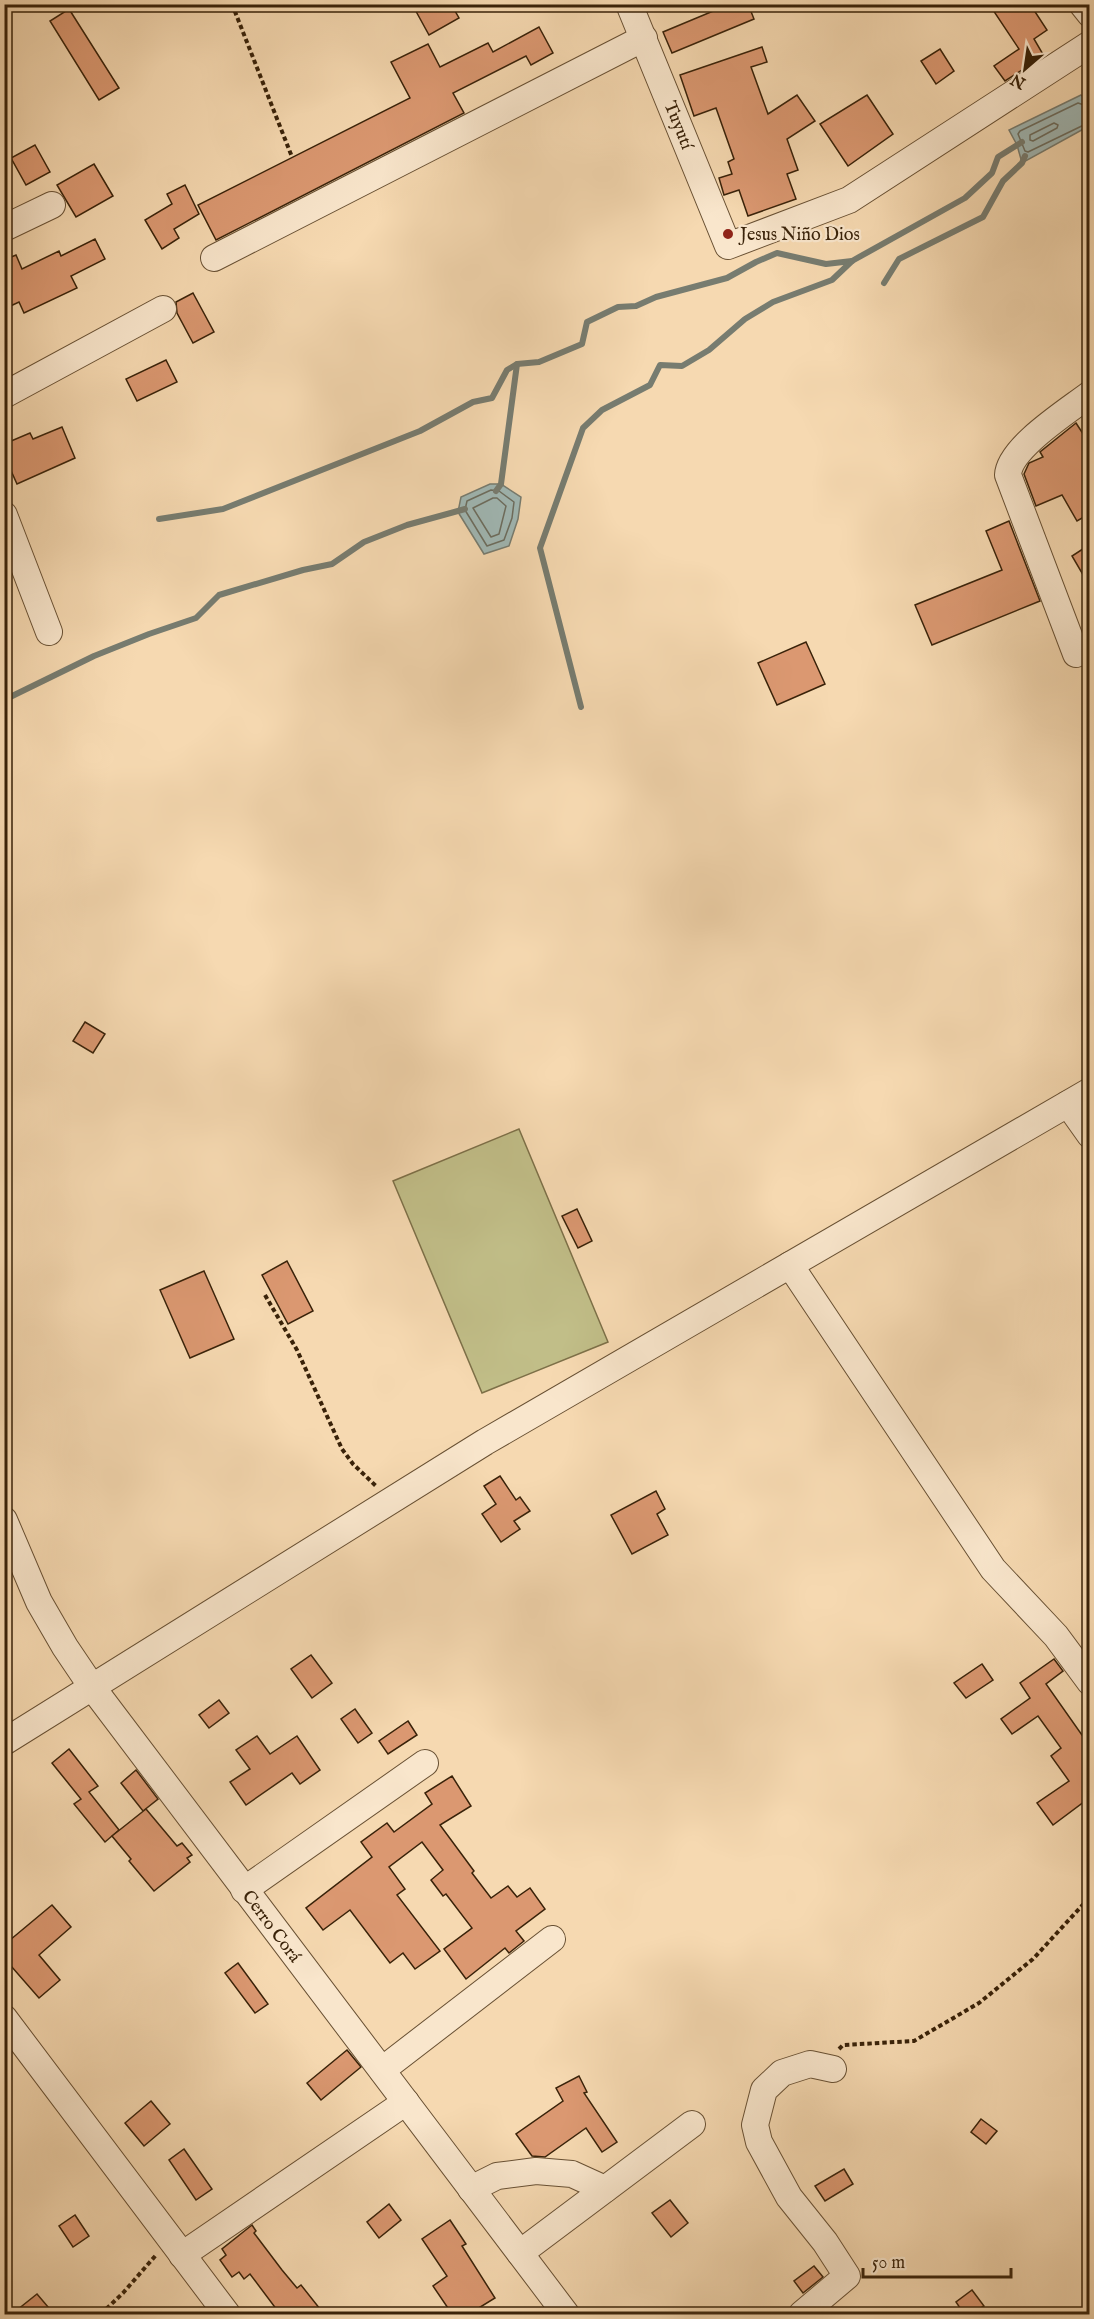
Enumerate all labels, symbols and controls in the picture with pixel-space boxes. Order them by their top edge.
north arrow [995,39,1055,99]
text: N [1008,68,1030,93]
street label: Tuyutí [658,98,698,154]
place label: Jesus Niño Dios [738,224,860,247]
marker: Jesus Niño Dios [721,227,735,241]
street label: Cerro Corá [236,1886,306,1968]
scale bar [863,2241,1012,2279]
text: 50 m [872,2252,905,2275]

